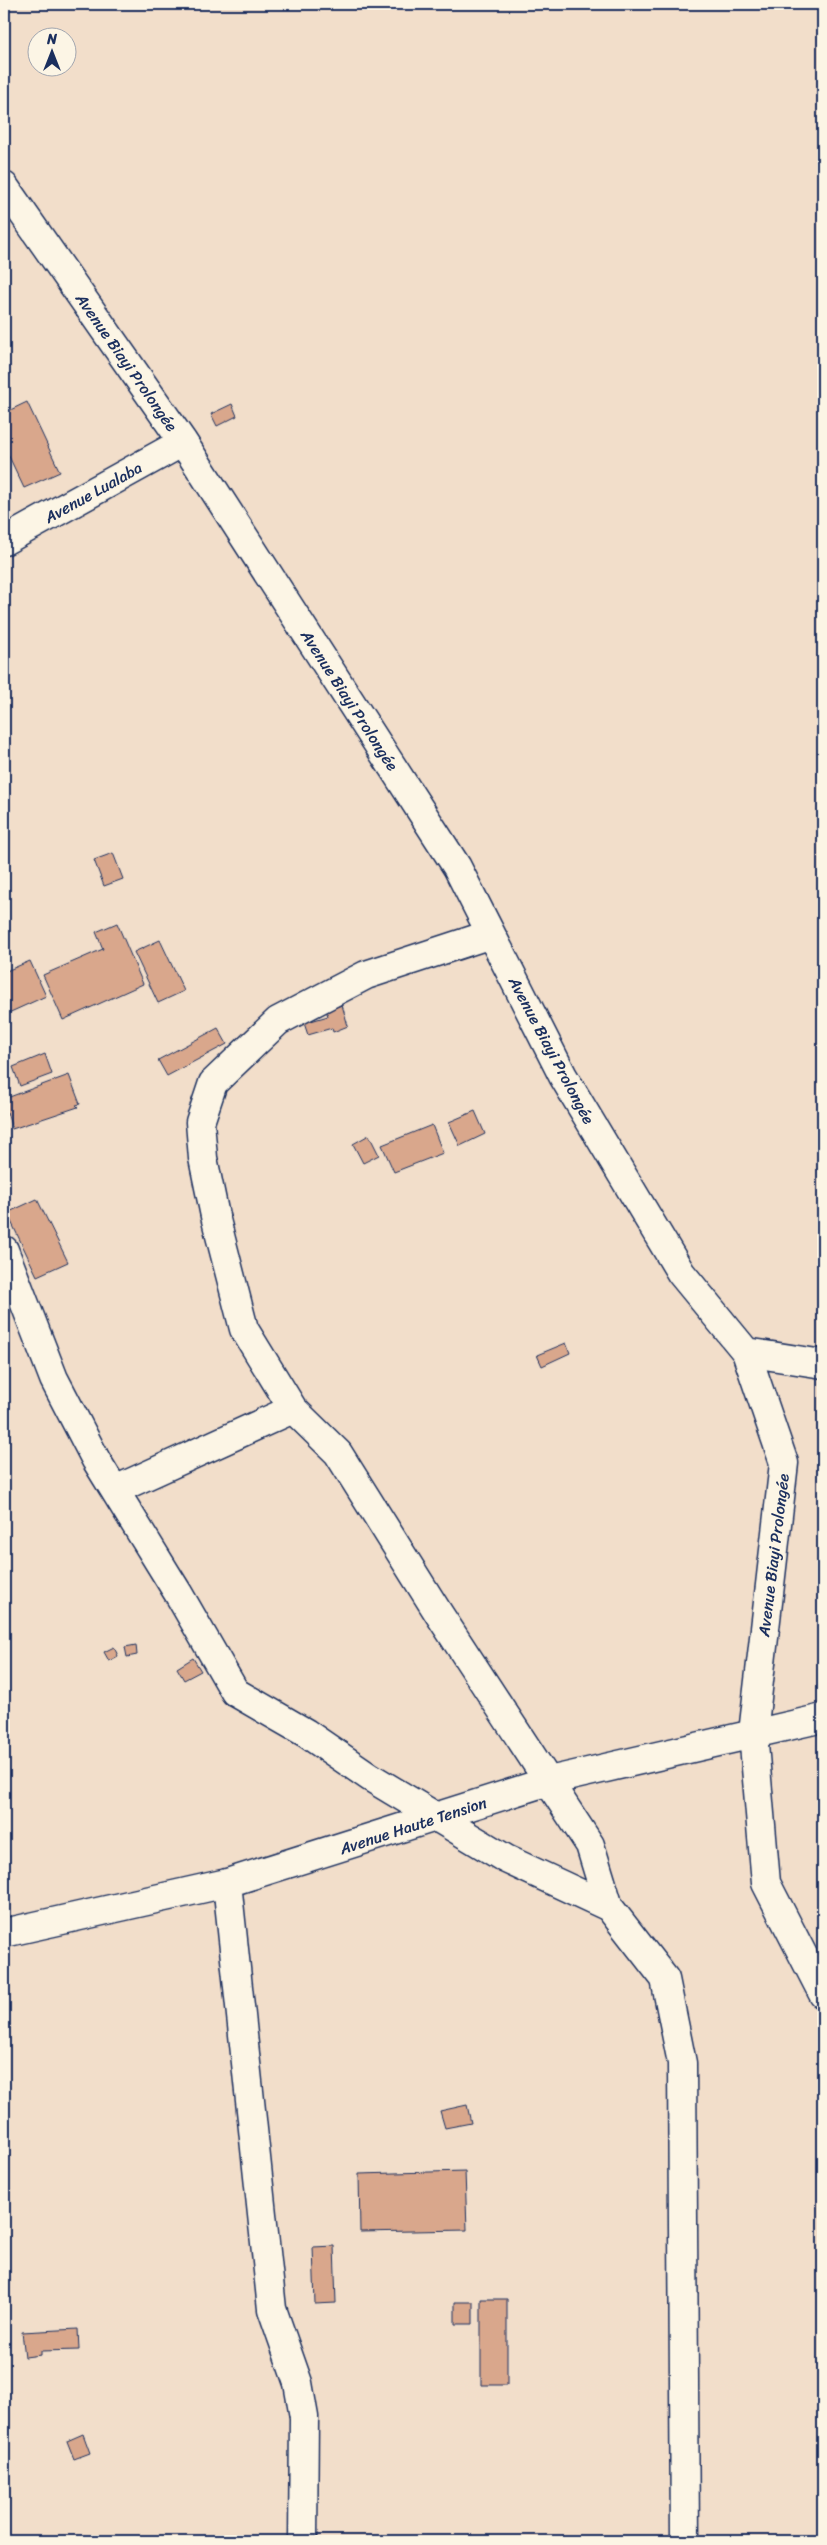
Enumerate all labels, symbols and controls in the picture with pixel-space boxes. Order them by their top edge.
text: N [46,27,57,52]
north arrow [28,28,78,78]
street label: Avenue Biayi Prolongée [67,286,186,438]
street label: Avenue Lualaba [38,453,148,532]
street label: Avenue Biayi Prolongée [292,623,407,777]
street label: Avenue Biayi Prolongée [500,970,603,1130]
street label: Avenue Biayi Prolongée [749,1472,798,1639]
street label: Avenue Haute Tension [335,1788,491,1863]

